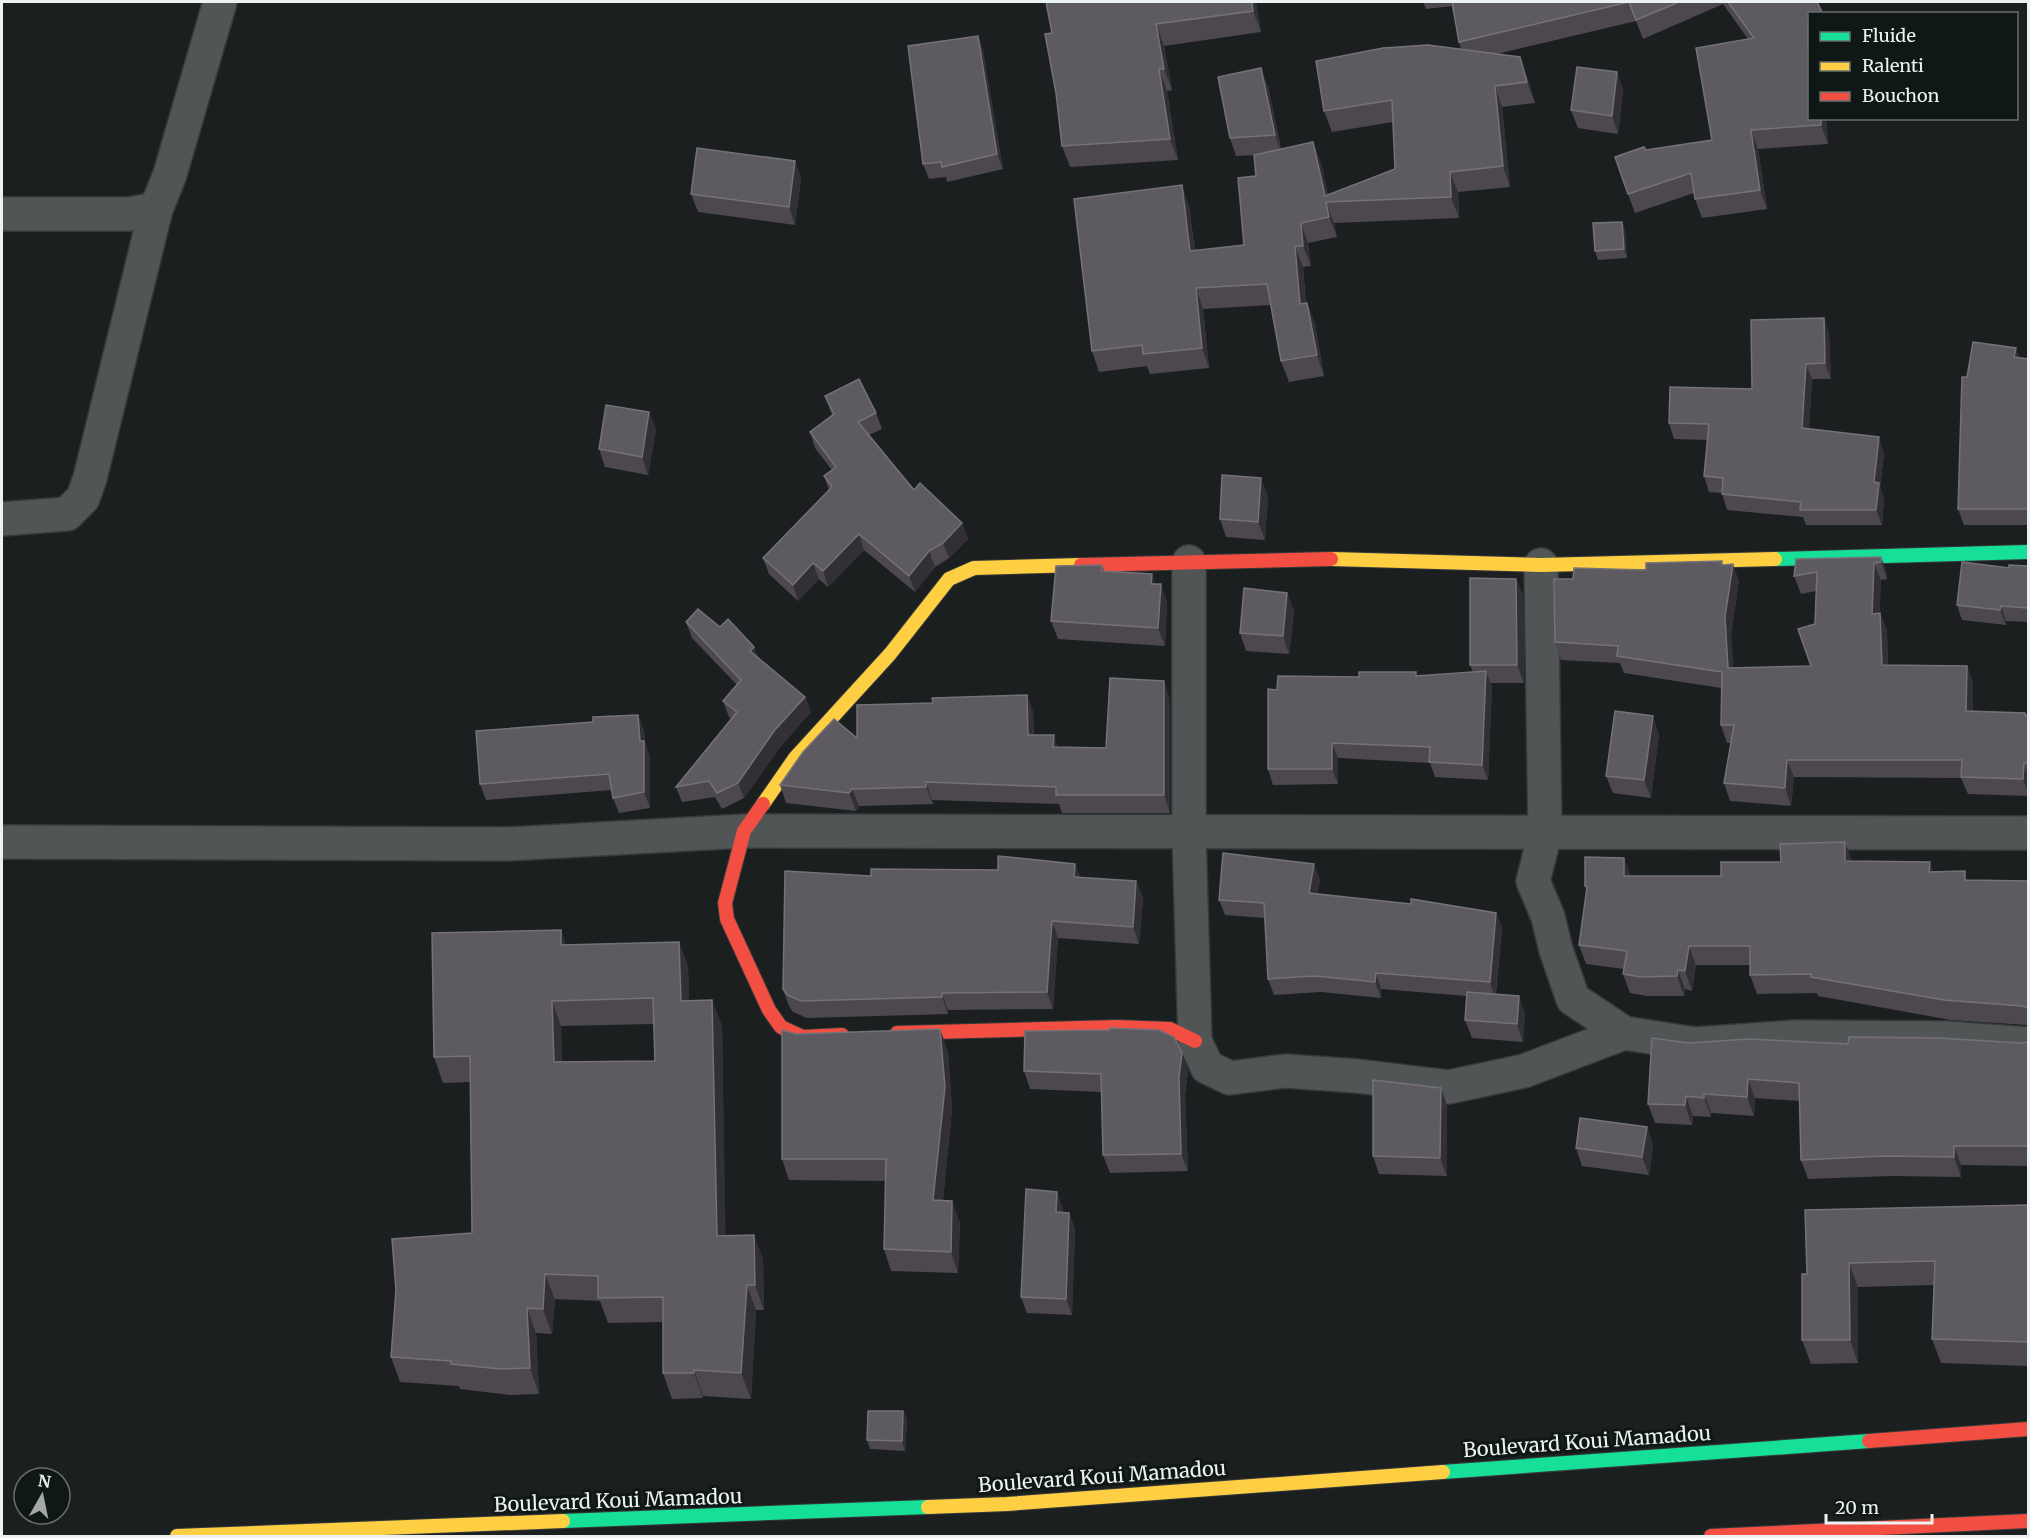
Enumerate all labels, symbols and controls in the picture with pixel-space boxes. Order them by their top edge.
legend [1808,12,2018,120]
text: Fluide [1862,24,1916,47]
text: Ralenti [1862,54,1924,77]
text: Bouchon [1862,84,1939,107]
street label: Boulevard Koui Mamadou [1462,1420,1712,1462]
street label: Boulevard Koui Mamadou [977,1455,1227,1497]
north arrow [12,1466,72,1526]
text: N [37,1470,53,1492]
street label: Boulevard Koui Mamadou [493,1483,743,1517]
scale bar [1826,1487,1932,1525]
text: 20 m [1835,1496,1879,1519]

